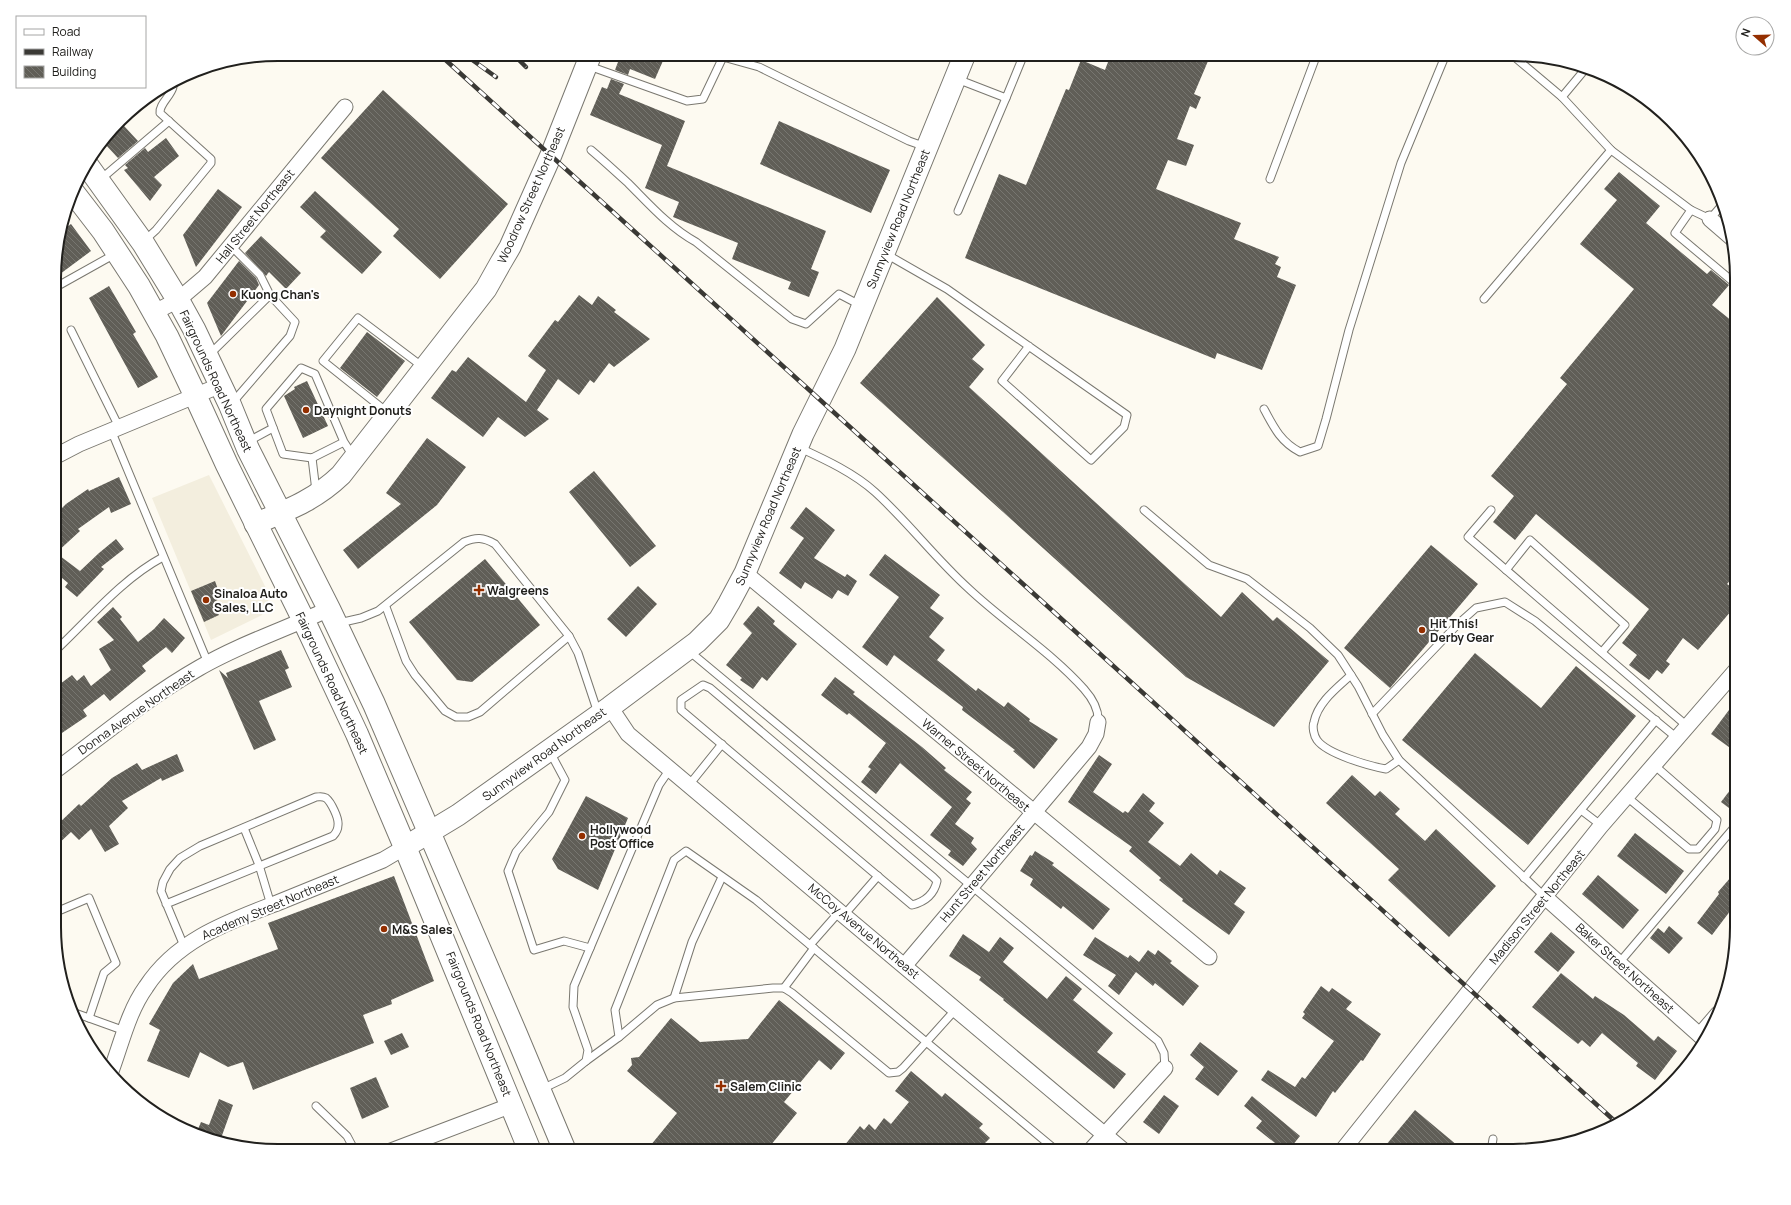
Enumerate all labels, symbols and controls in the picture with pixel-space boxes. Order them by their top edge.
legend [16,16,146,88]
north arrow [1735,16,1775,56]
text: Road [52,23,80,40]
text: N [1737,26,1754,39]
text: Railway [52,43,94,60]
text: Building [52,63,96,80]
street label: Woodrow Street Northeast [493,124,569,266]
street label: Sunnyview Road Northeast [862,146,934,291]
street label: Hall Street Northeast [212,165,298,267]
place label: Kuong Chan's [241,286,320,303]
marker: Kuong Chan's [228,289,238,299]
street label: Fairgrounds Road Northeast [176,307,257,455]
place label: Daynight Donuts [314,402,412,419]
marker: Daynight Donuts [301,405,311,415]
street label: Sunnyview Road Northeast [731,444,805,588]
place label: Walgreens [487,582,549,599]
place label: Sinaloa Auto Sales, LLC [214,585,288,616]
marker: Walgreens [474,585,484,595]
marker: Sinaloa Auto Sales, LLC [201,595,211,605]
street label: Fairgrounds Road Northeast [292,609,373,757]
place label: Hit This! Derby Gear [1430,615,1494,646]
marker: Hit This! Derby Gear [1417,625,1427,635]
street label: Donna Avenue Northeast [75,665,198,759]
street label: Sunnyview Road Northeast [479,703,610,805]
street label: Warner Street Northeast [918,715,1034,815]
street label: Hunt Street Northeast [936,820,1028,926]
place label: Hollywood Post Office [590,821,654,852]
marker: Hollywood Post Office [577,831,587,841]
street label: Madison Street Northeast [1485,846,1589,968]
street label: Academy Street Northeast [199,870,341,944]
street label: McCoy Avenue Northeast [805,879,923,983]
street label: Baker Street Northeast [1572,919,1678,1017]
place label: M&S Sales [392,921,453,938]
marker: M&S Sales [379,924,389,934]
street label: Fairgrounds Road Northeast [442,949,516,1099]
place label: Salem Clinic [730,1078,802,1095]
marker: Salem Clinic [715,1080,727,1092]

